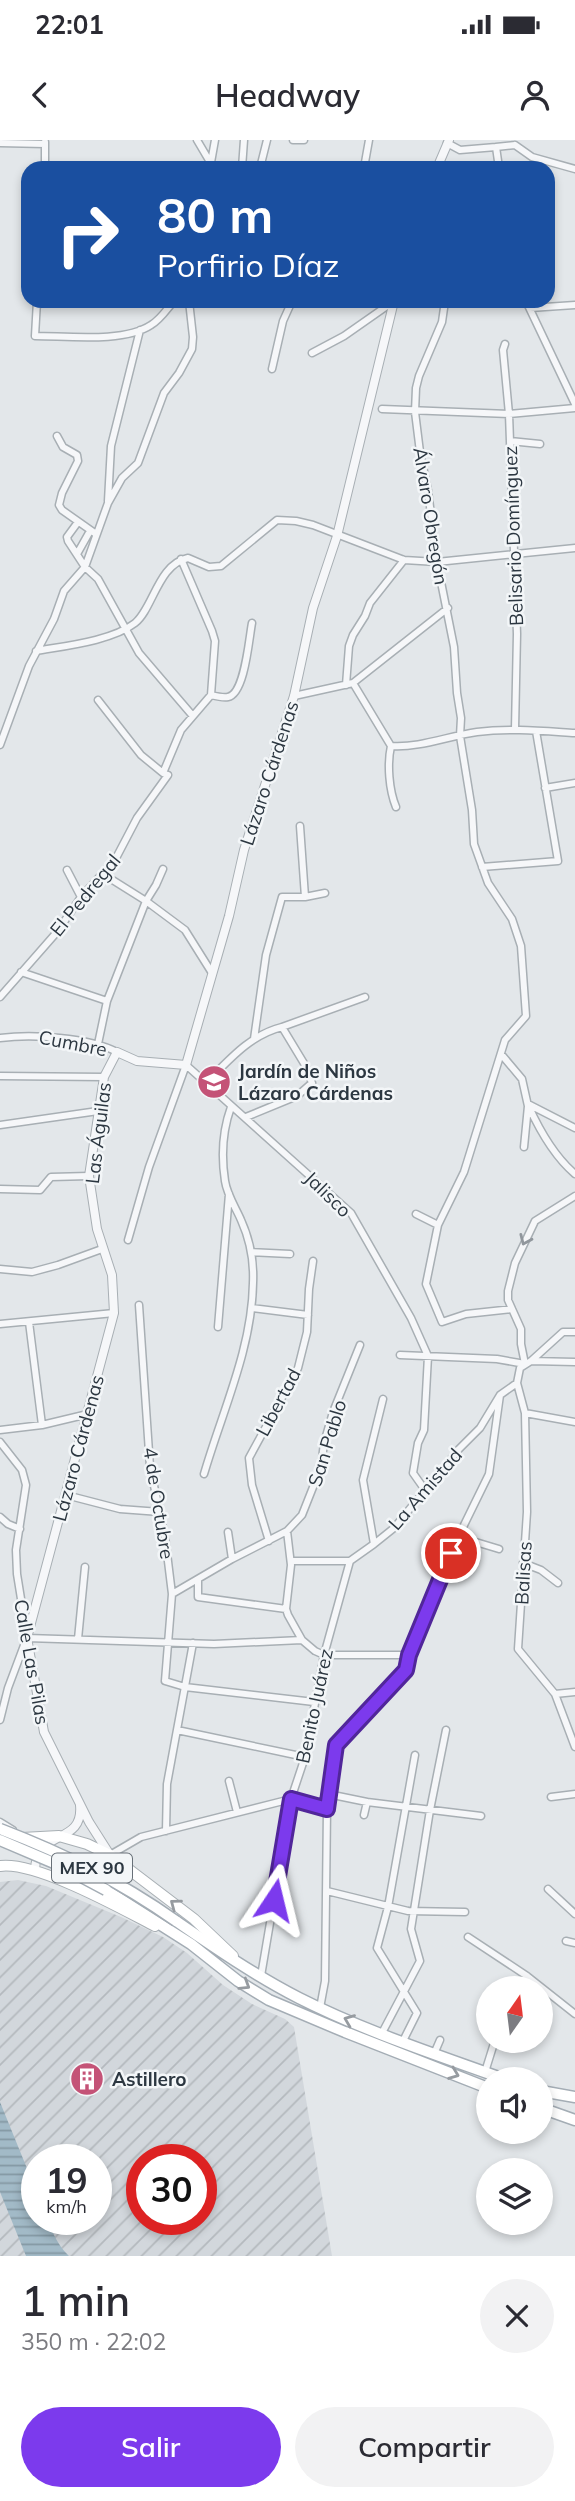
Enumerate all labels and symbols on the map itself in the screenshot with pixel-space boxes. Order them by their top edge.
street label: Álvaro Obregón [408,445,454,587]
street label: Belisario Domínguez [498,445,528,627]
street label: Lázaro Cárdenas [234,698,304,848]
street label: El Pedregal [45,849,125,941]
street label: Cumbre [37,1025,109,1061]
place label: Jardín de Niños Lázaro Cárdenas [238,1059,393,1105]
school or university icon: Jardín de Niños Lázaro Cárdenas [195,1063,233,1101]
street label: Las Águilas [80,1081,116,1185]
street label: Jalisco [299,1166,357,1222]
one-way arrow [519,1233,533,1245]
street label: Libertad [250,1364,306,1440]
street label: Lázaro Cárdenas [47,1372,109,1524]
street label: San Pablo [302,1397,352,1489]
street label: La Amistad [383,1443,467,1535]
street label: 4 de Octubre [138,1445,180,1561]
pin [421,1523,481,1583]
street label: Balisas [509,1541,537,1605]
street label: Calle Las Pilas [9,1597,55,1727]
street label: Benito Juárez [290,1646,338,1766]
road number: MEX 90 [52,1854,132,1882]
position arrow [237,1863,311,1937]
one-way arrow [170,1900,183,1912]
north arrow [476,1976,553,2053]
one-way arrow [238,1977,251,1990]
one-way arrow [343,2014,356,2028]
building icon: Astillero [68,2060,106,2098]
one-way arrow [448,2066,460,2080]
place label: Astillero [112,2067,187,2091]
speed limit sign: 30 [126,2144,217,2235]

